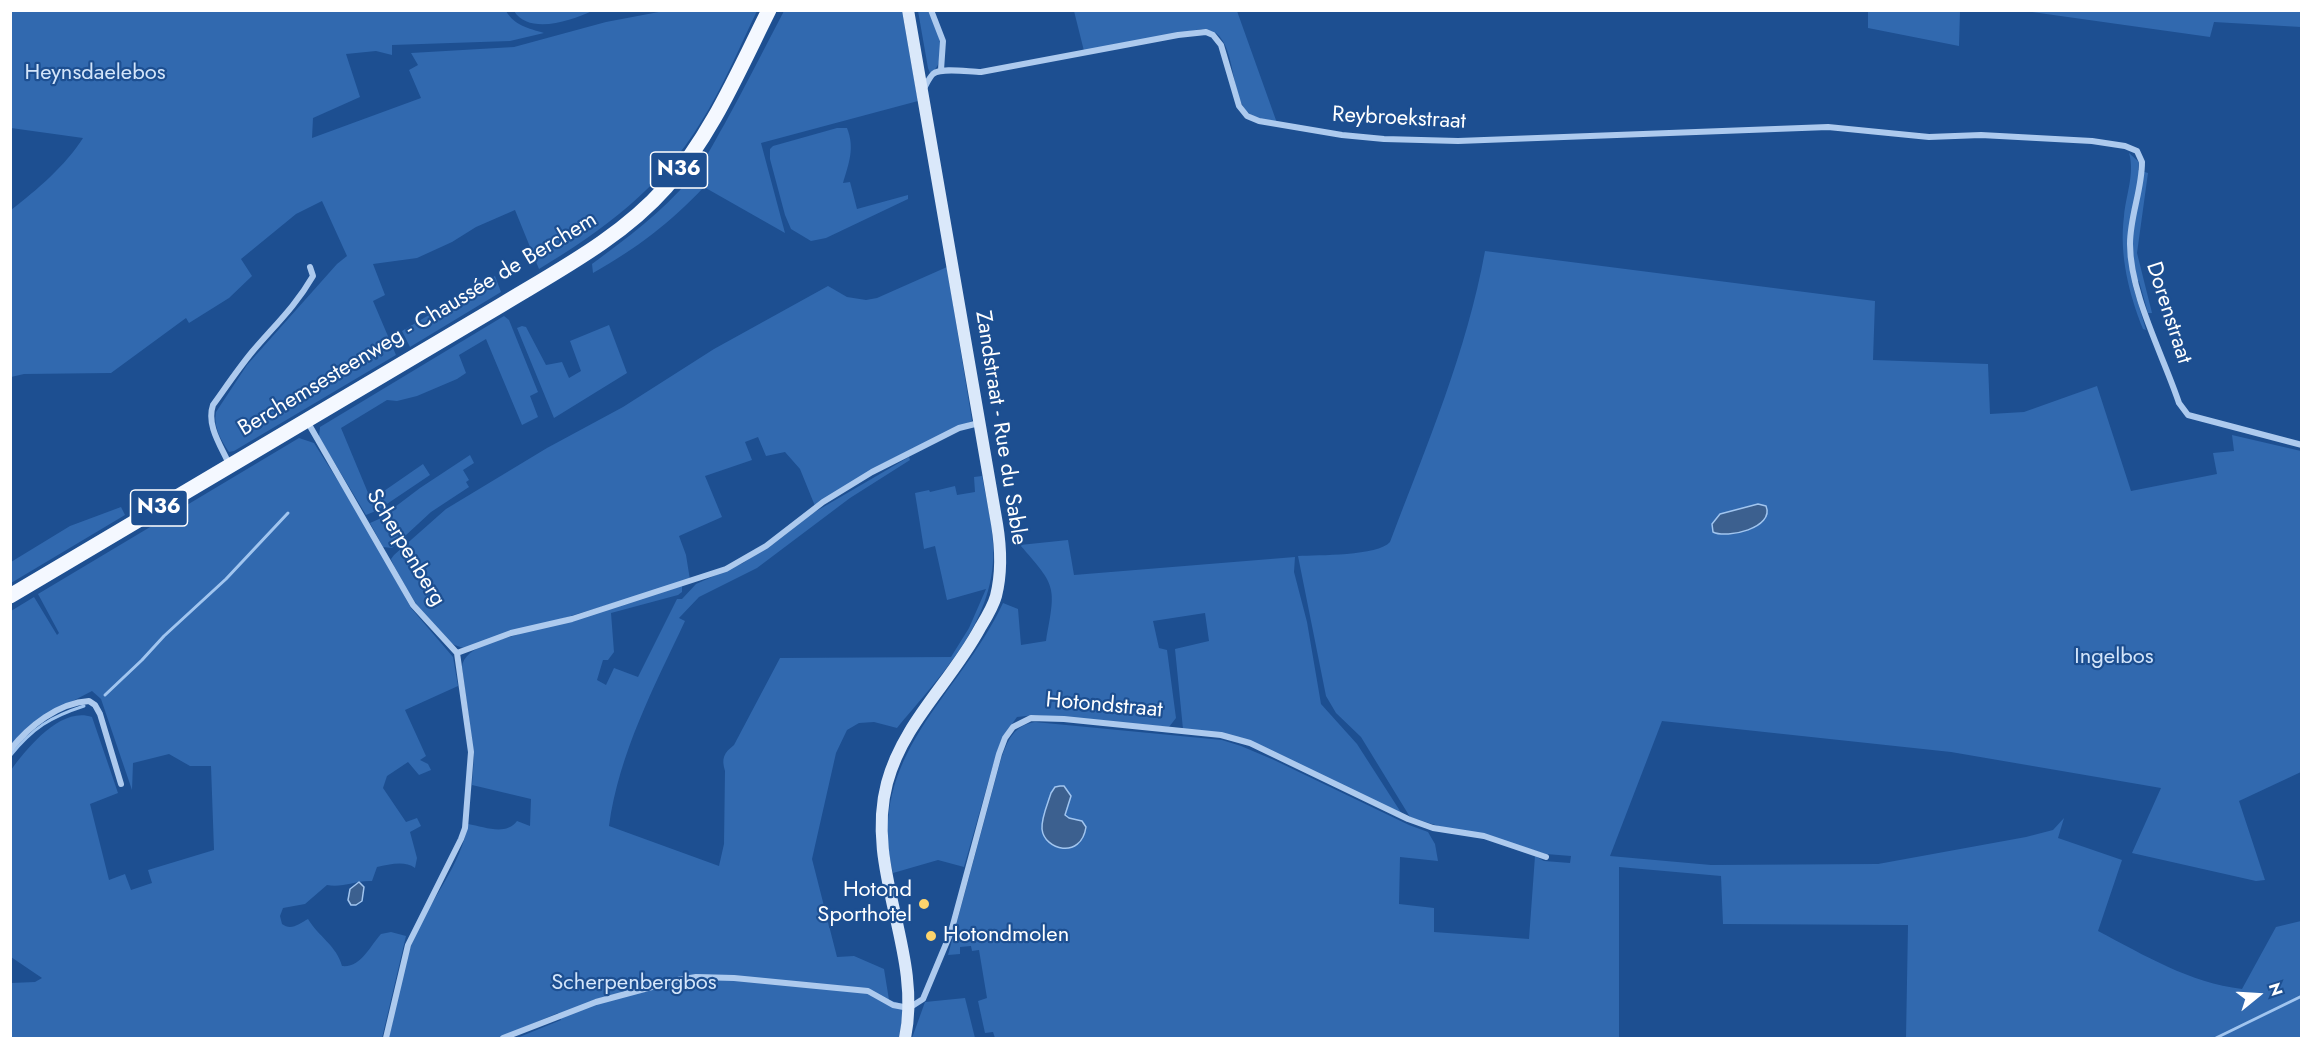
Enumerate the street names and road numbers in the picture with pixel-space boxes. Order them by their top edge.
street label: Reybroekstraat [1331,102,1467,136]
road number: N36 [650,152,708,188]
street label: Berchemsesteenweg - Chaussée de Berchem [234,207,602,443]
street label: Dorenstraat [2139,259,2197,367]
street label: Zandstraat - Rue du Sable [968,309,1032,547]
street label: Scherpenberg [360,485,450,611]
road number: N36 [130,490,188,526]
street label: Hotondstraat [1044,688,1164,724]

